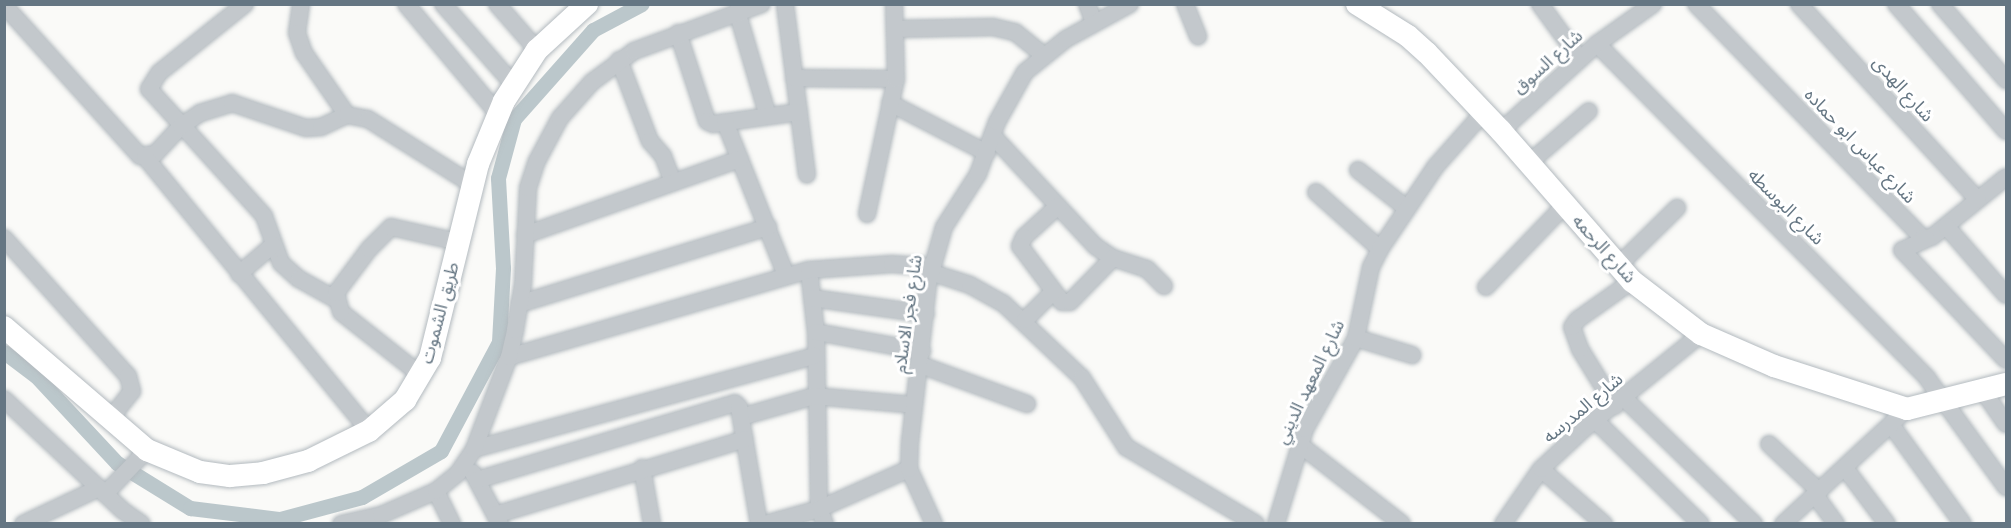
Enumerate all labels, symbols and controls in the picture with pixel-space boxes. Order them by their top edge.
street label: شارع السوق [1509,25,1587,99]
street label: شارع الهدى [1868,52,1938,126]
street label: شارع عباس ابو حماده [1800,84,1920,208]
street label: شارع البوسطه [1743,164,1829,250]
street label: شارع الرحمه [1568,210,1640,288]
street label: شارع فجر الاسلام [889,253,927,375]
street label: طريق الشموت [416,260,464,366]
street label: شارع المعهد الديني [1271,316,1349,448]
street label: شارع المدرسه [1539,368,1627,448]

